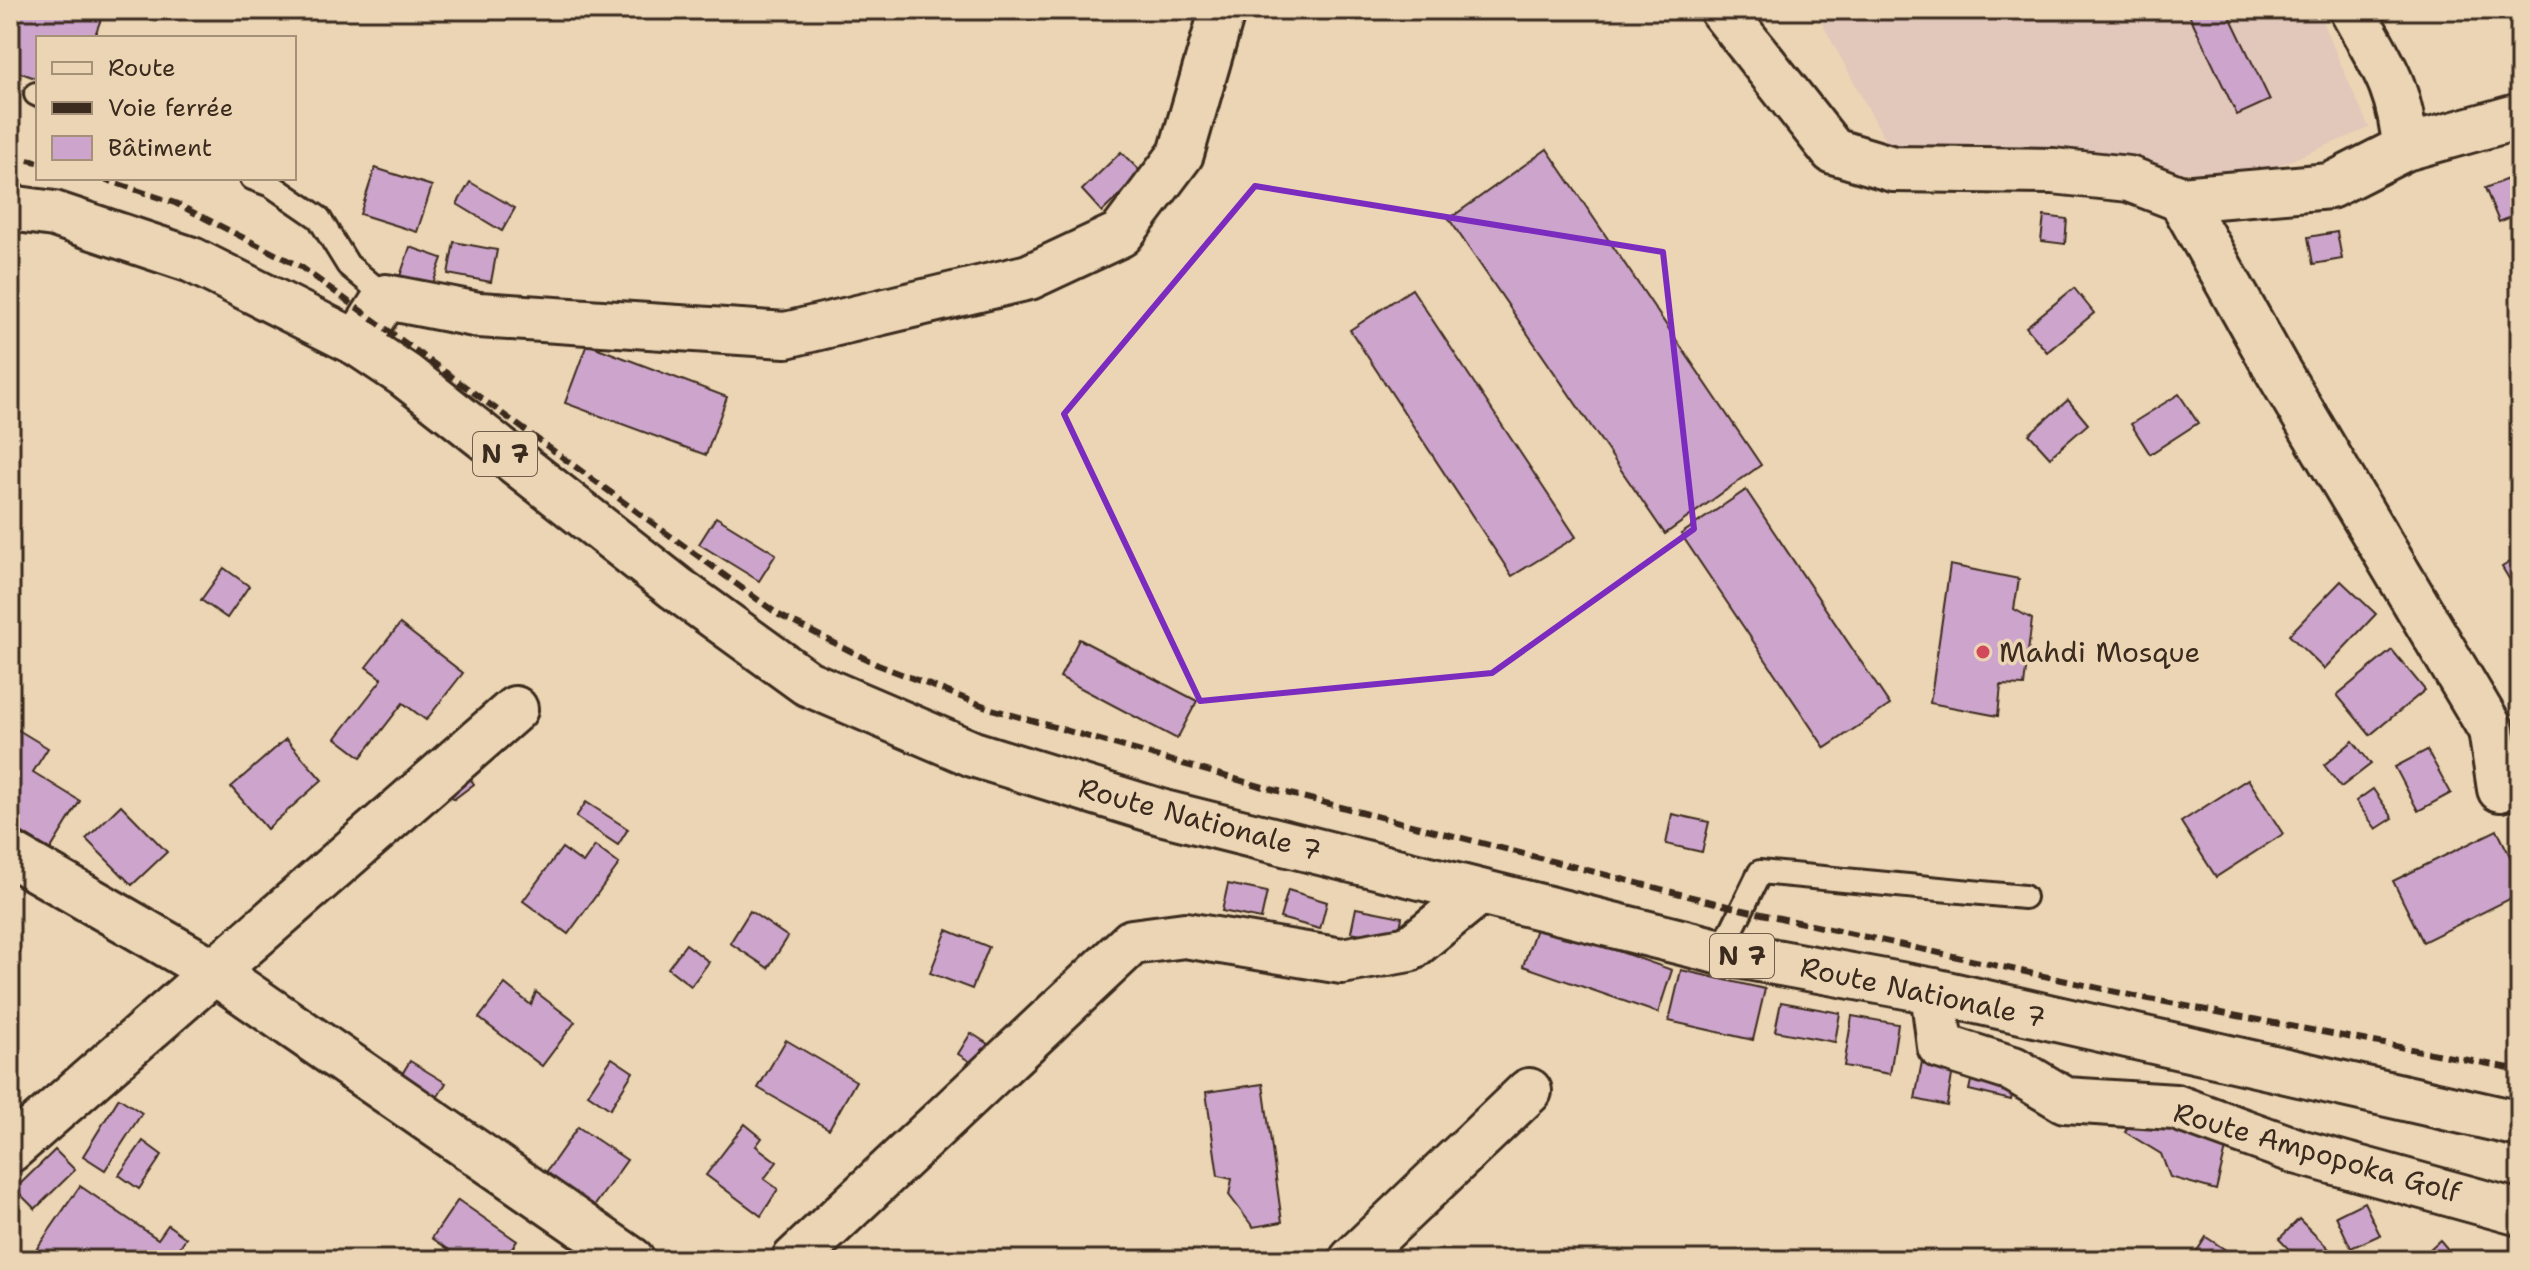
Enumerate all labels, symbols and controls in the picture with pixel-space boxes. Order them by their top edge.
legend [36,36,296,180]
text: Route [108,52,176,84]
text: Voie ferrée [108,92,233,124]
text: Bâtiment [108,132,212,164]
road number: N 7 [473,432,537,476]
place label: Mahdi Mosque [1999,633,2200,671]
marker: Mahdi Mosque [1974,643,1992,661]
street label: Route Nationale 7 [1074,768,1326,870]
road number: N 7 [1710,934,1774,978]
street label: Route Nationale 7 [1797,947,2049,1037]
street label: Route Ampopoka Golf [2169,1093,2466,1211]

